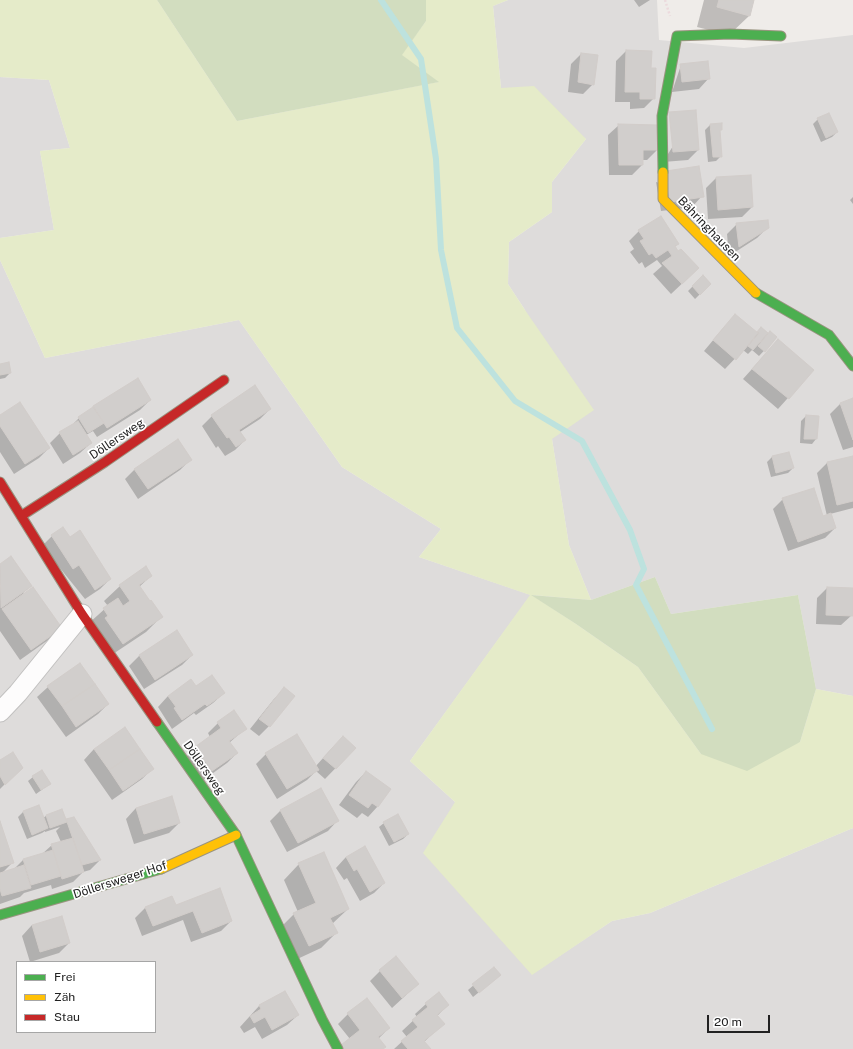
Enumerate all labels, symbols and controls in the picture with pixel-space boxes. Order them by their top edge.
street label: Bähringhausen [675,194,743,264]
street label: Döllersweg [87,415,147,463]
street label: Döllersweg [180,738,228,798]
street label: Döllersweger Hof [71,858,169,902]
legend [16,961,156,1033]
text: Frei [54,970,76,984]
text: Zäh [54,990,75,1004]
scale bar [709,1007,772,1033]
text: Stau [54,1010,80,1024]
text: 20 m [714,1015,742,1029]

